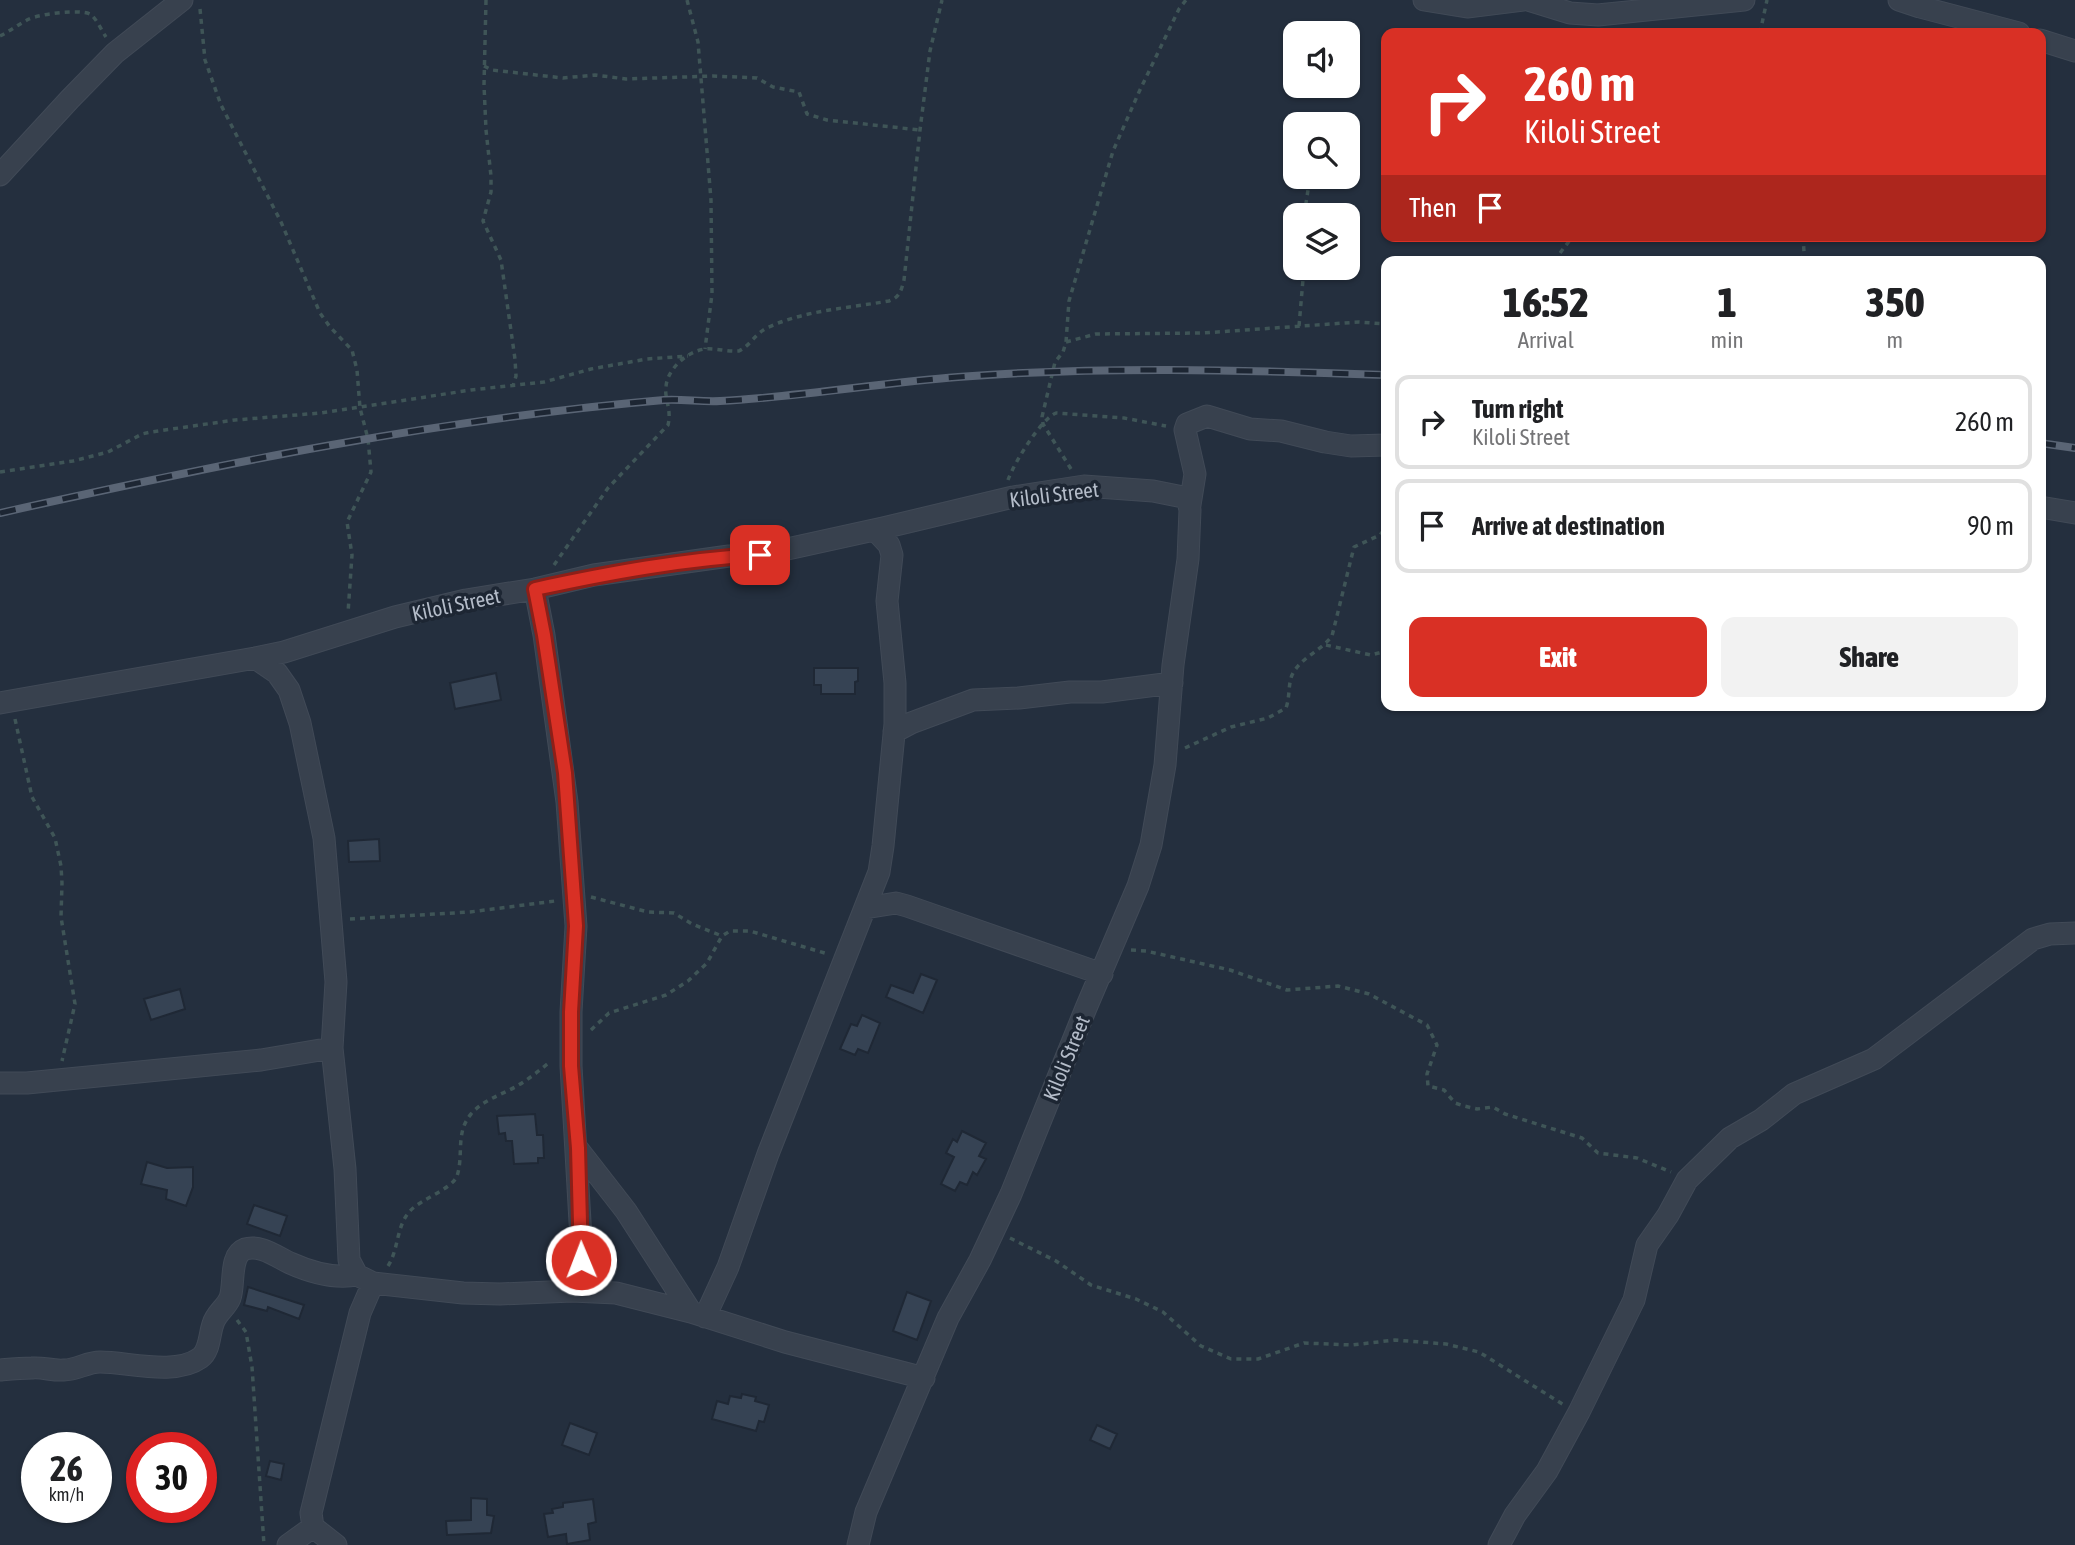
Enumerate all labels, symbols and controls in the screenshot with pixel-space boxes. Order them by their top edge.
map controls [1283,21,1360,280]
button: sound [1283,21,1360,98]
text: 260 m [1524,55,1635,111]
icon: right [1409,56,1500,147]
button: search [1283,112,1360,189]
text: Kiloli Street [1524,113,1661,150]
icon: arrive [1471,189,1509,227]
text: Then [1409,193,1457,223]
button: layers [1283,203,1360,280]
text: 16:52 [1503,278,1589,326]
text: 1 [1717,278,1737,326]
text: 350 [1865,278,1924,326]
text: Arrival [1518,327,1574,353]
text: min [1711,327,1744,353]
text: m [1887,327,1903,353]
text: Turn right [1472,394,1563,424]
icon: right [1413,403,1451,441]
text: 260 m [1955,407,2014,437]
text: Kiloli Street [1472,424,1570,450]
street label: Kiloli Street [1008,477,1100,511]
icon: arrive [1413,507,1451,545]
text: Arrive at destination [1472,511,1665,541]
text: 90 m [1967,511,2014,541]
pin [730,525,790,585]
icon: arrive [741,536,779,574]
street label: Kiloli Street [410,583,502,625]
button: Exit [1409,617,1707,697]
button: Share [1721,617,2018,697]
street label: Kiloli Street [1038,1012,1094,1104]
position arrow [544,1223,618,1297]
speed limit sign: 30 [126,1432,217,1523]
text: 26 [50,1448,83,1488]
text: km/h [49,1484,84,1505]

